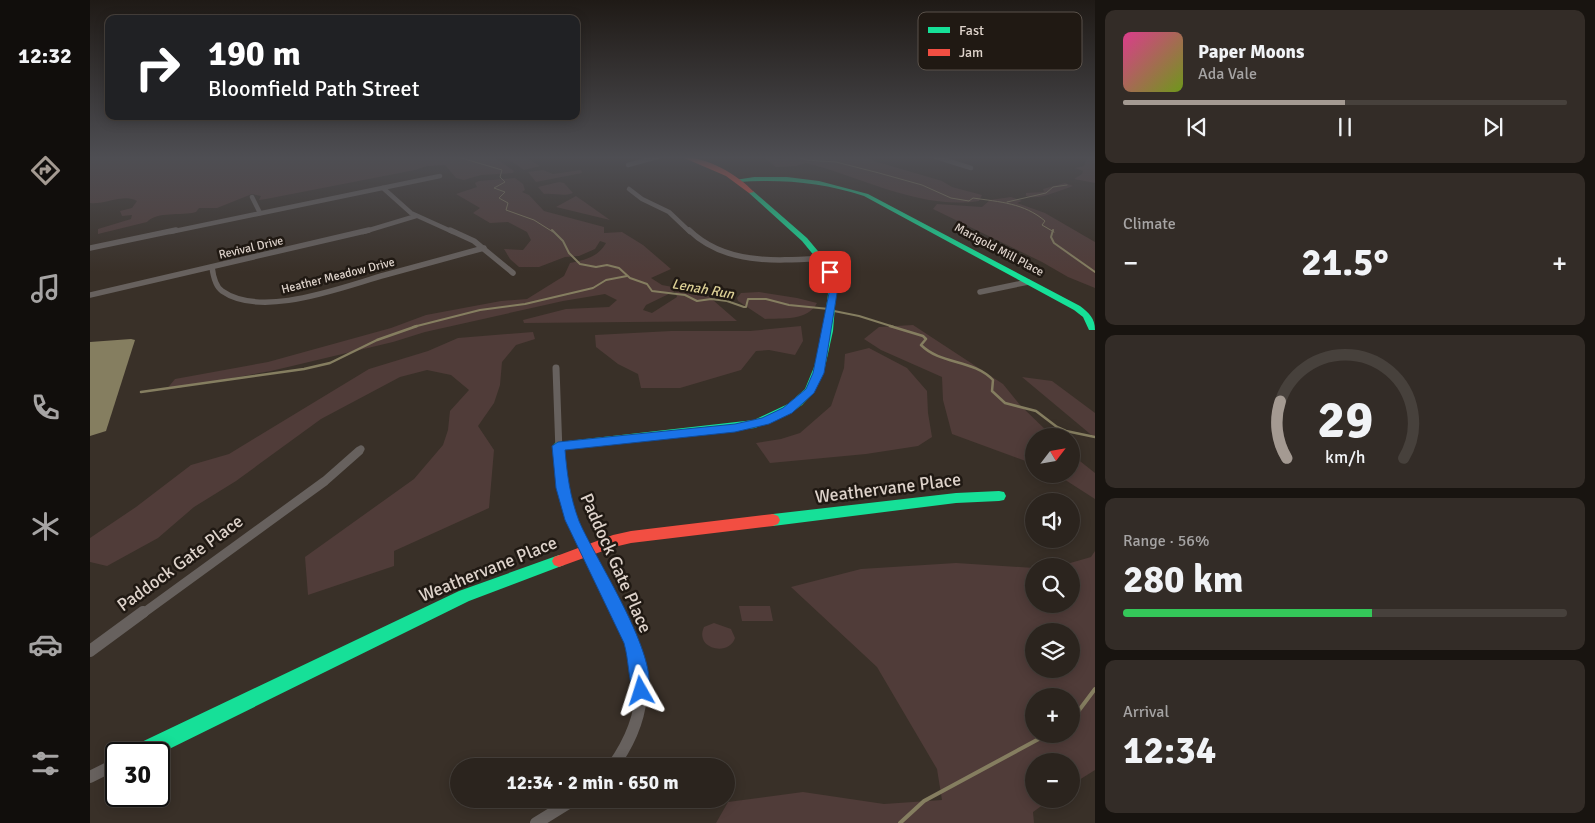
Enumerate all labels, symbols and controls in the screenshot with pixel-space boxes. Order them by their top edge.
legend [918,12,1082,70]
text: Fast [959,22,984,39]
text: 190 m [208,32,301,75]
icon: right [125,35,190,100]
text: Paper Moons [1198,40,1304,64]
text: 12:32 [18,42,72,69]
text: Jam [959,44,983,61]
text: Ada Vale [1198,64,1257,84]
text: Bloomfield Path Street [208,75,419,102]
icon: previous [1183,113,1211,141]
icon: pause [1331,113,1359,141]
icon: next [1479,113,1507,141]
icon: directions [28,153,63,188]
text: Climate [1123,214,1176,234]
street label: Marigold Mill Place [952,220,1046,280]
street label: Revival Drive [217,233,285,263]
text: 21.5° [1301,239,1389,286]
text: − [1123,246,1138,280]
text: + [1552,246,1567,280]
pin [809,251,851,293]
street label: Heather Meadow Drive [280,255,396,297]
icon: arrive [816,258,844,286]
icon: music [28,271,63,306]
water label: Lenah Run [671,275,736,303]
text: 29 [1317,388,1373,452]
icon: phone [28,390,63,425]
north arrow [1025,428,1080,482]
map controls [1025,428,1080,808]
text: km/h [1325,446,1365,468]
street label: Weathervane Place [814,468,962,508]
street label: Paddock Gate Place [575,490,657,636]
button: sound [1025,493,1080,548]
icon: climate [28,509,63,544]
street label: Paddock Gate Place [113,510,247,616]
street label: Weathervane Place [416,531,560,607]
text: Range · 56% [1123,531,1209,551]
text: 280 km [1123,556,1244,603]
button: search [1025,558,1080,613]
button: layers [1025,623,1080,678]
icon: car [28,627,63,662]
position arrow [614,664,666,716]
button: + [1025,688,1080,743]
text: Arrival [1123,702,1169,722]
text: 12:34 [1123,727,1216,774]
speed limit sign: 30 [105,742,170,807]
icon: filters [28,746,63,781]
button: − [1025,753,1080,808]
text: 12:34 · 2 min · 650 m [506,771,679,795]

